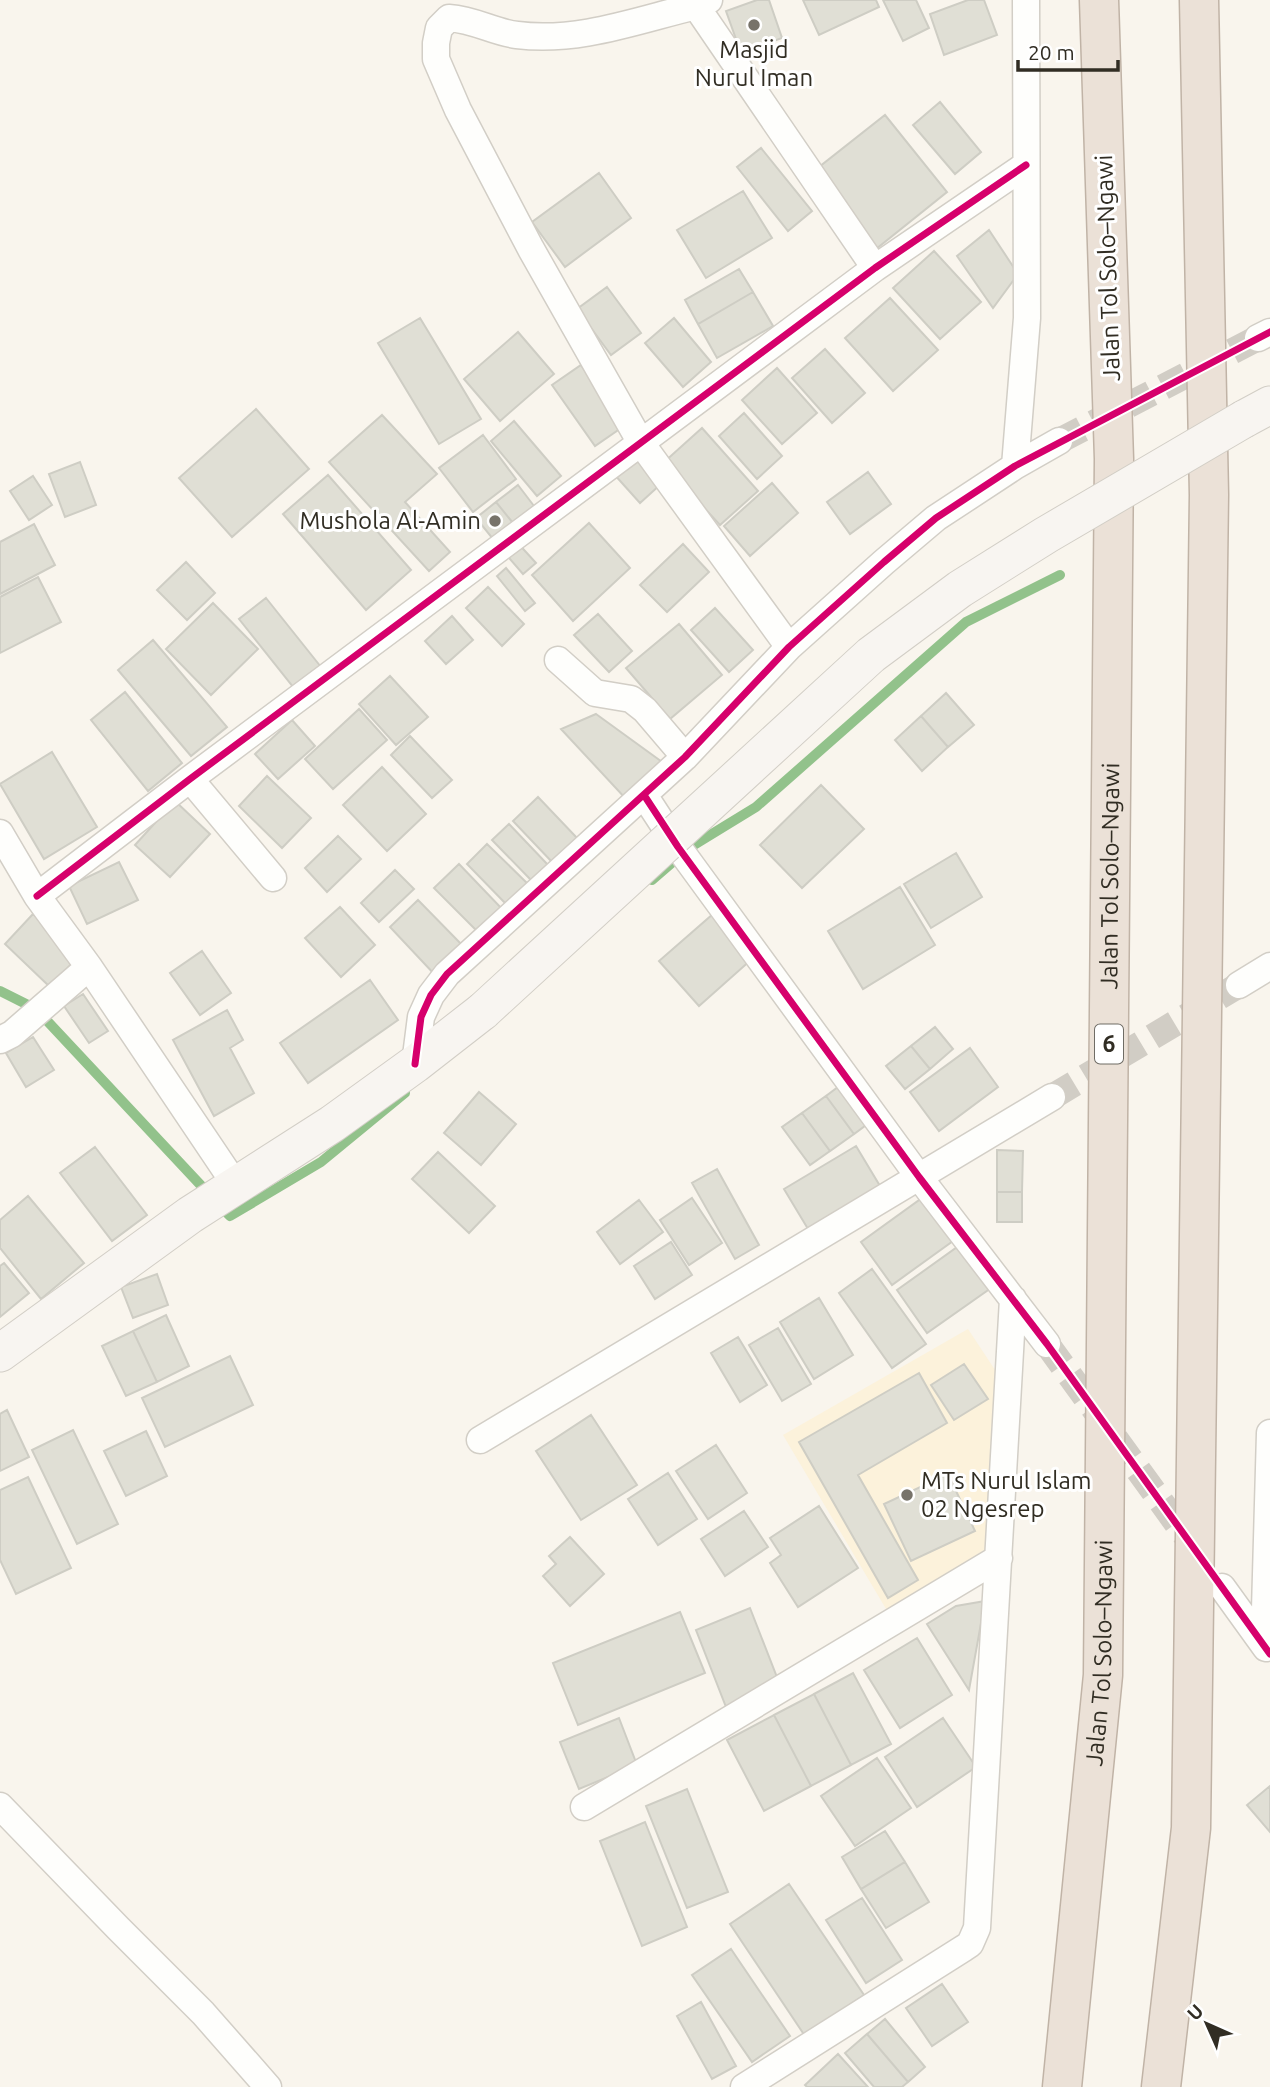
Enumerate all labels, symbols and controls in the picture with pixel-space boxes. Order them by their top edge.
marker: Masjid Nurul Iman [746,17,762,33]
scale bar [1018,28,1118,72]
place label: Masjid Nurul Iman [695,36,813,91]
text: 20 m [1028,40,1075,64]
street label: Jalan Tol Solo–Ngawi [1090,154,1125,382]
place label: Mushola Al-Amin [299,507,481,534]
marker: Mushola Al-Amin [487,513,503,529]
street label: Jalan Tol Solo–Ngawi [1095,763,1124,990]
road number: 6 [1095,1024,1123,1064]
place label: MTs Nurul Islam 02 Ngesrep [921,1467,1092,1522]
marker: MTs Nurul Islam 02 Ngesrep [899,1487,915,1503]
street label: Jalan Tol Solo–Ngawi [1080,1540,1117,1767]
north arrow [1172,1989,1242,2059]
text: U [1182,1999,1207,2024]

